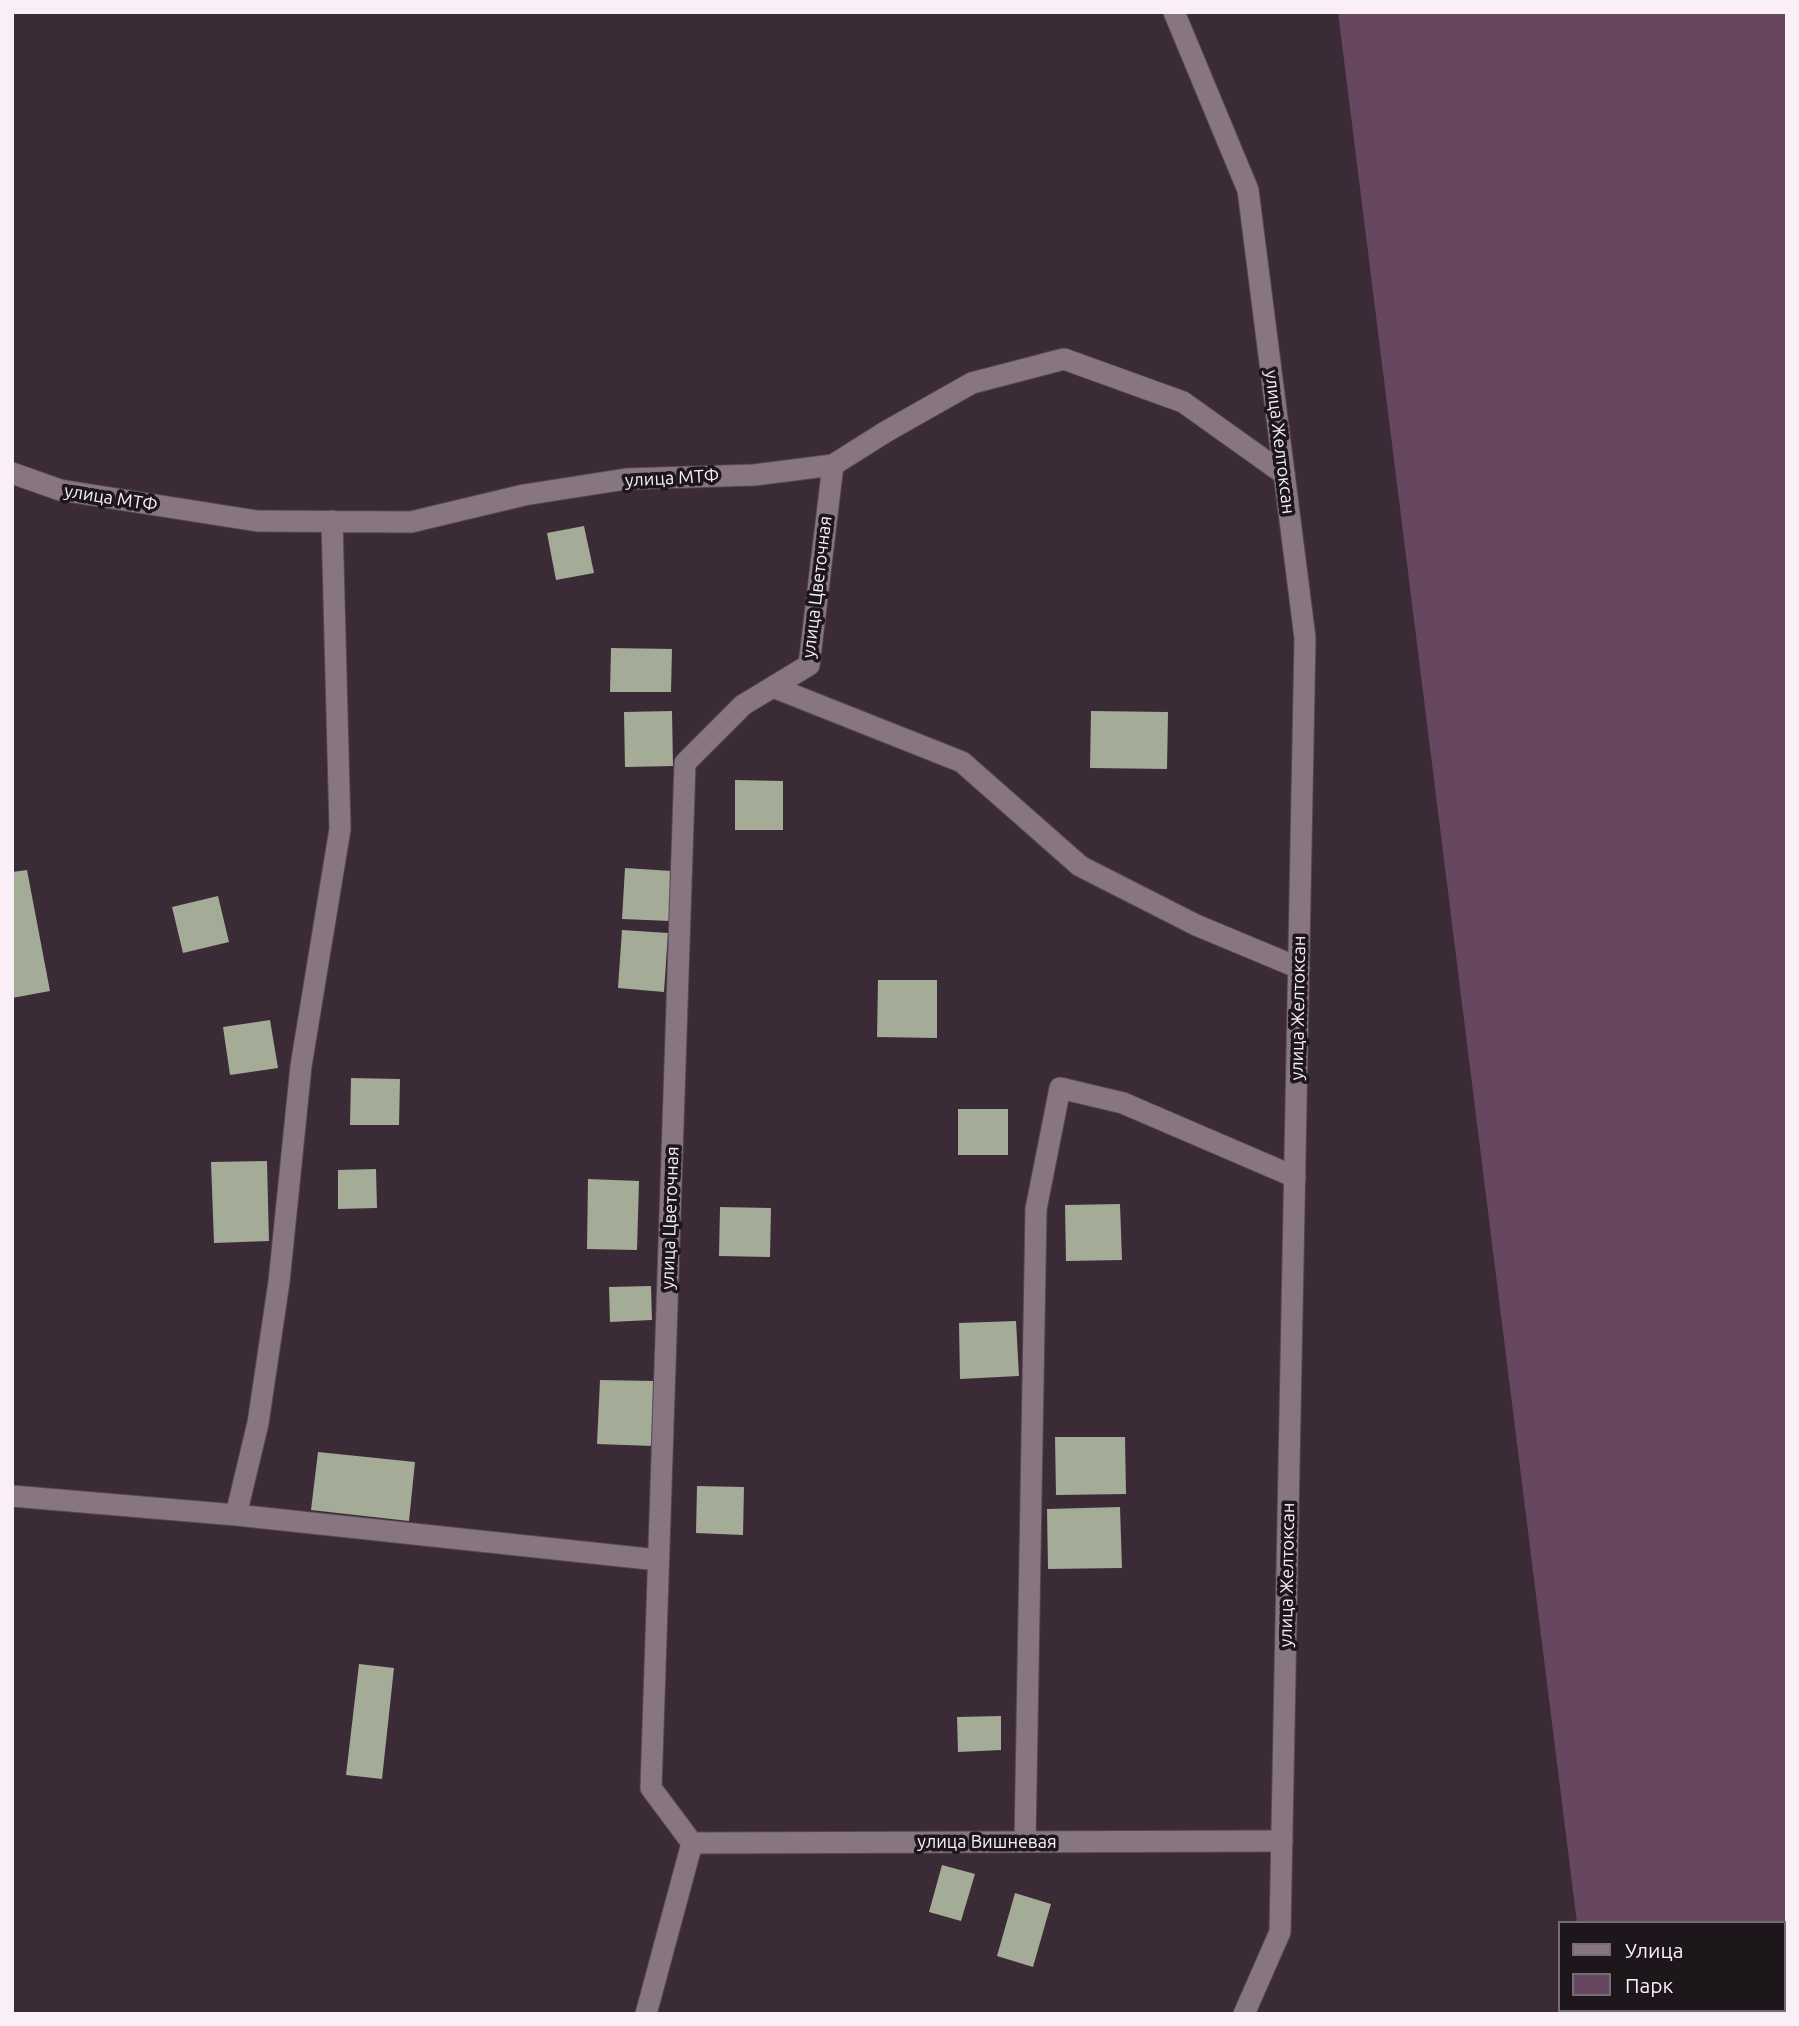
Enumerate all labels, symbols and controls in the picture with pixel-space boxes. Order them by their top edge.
street label: улица Желтоксан [1260,369,1300,515]
street label: улица МТФ [624,465,720,491]
street label: улица МТФ [63,480,159,516]
street label: улица Цветочная [798,515,836,659]
street label: улица Желтоксан [1286,935,1310,1081]
street label: улица Цветочная [657,1146,683,1290]
street label: улица Желтоксан [1275,1502,1299,1648]
street label: улица Вишневая [917,1831,1057,1853]
legend [1558,1921,1785,2012]
text: Улица [1625,1938,1683,1962]
text: Парк [1625,1973,1673,1997]

